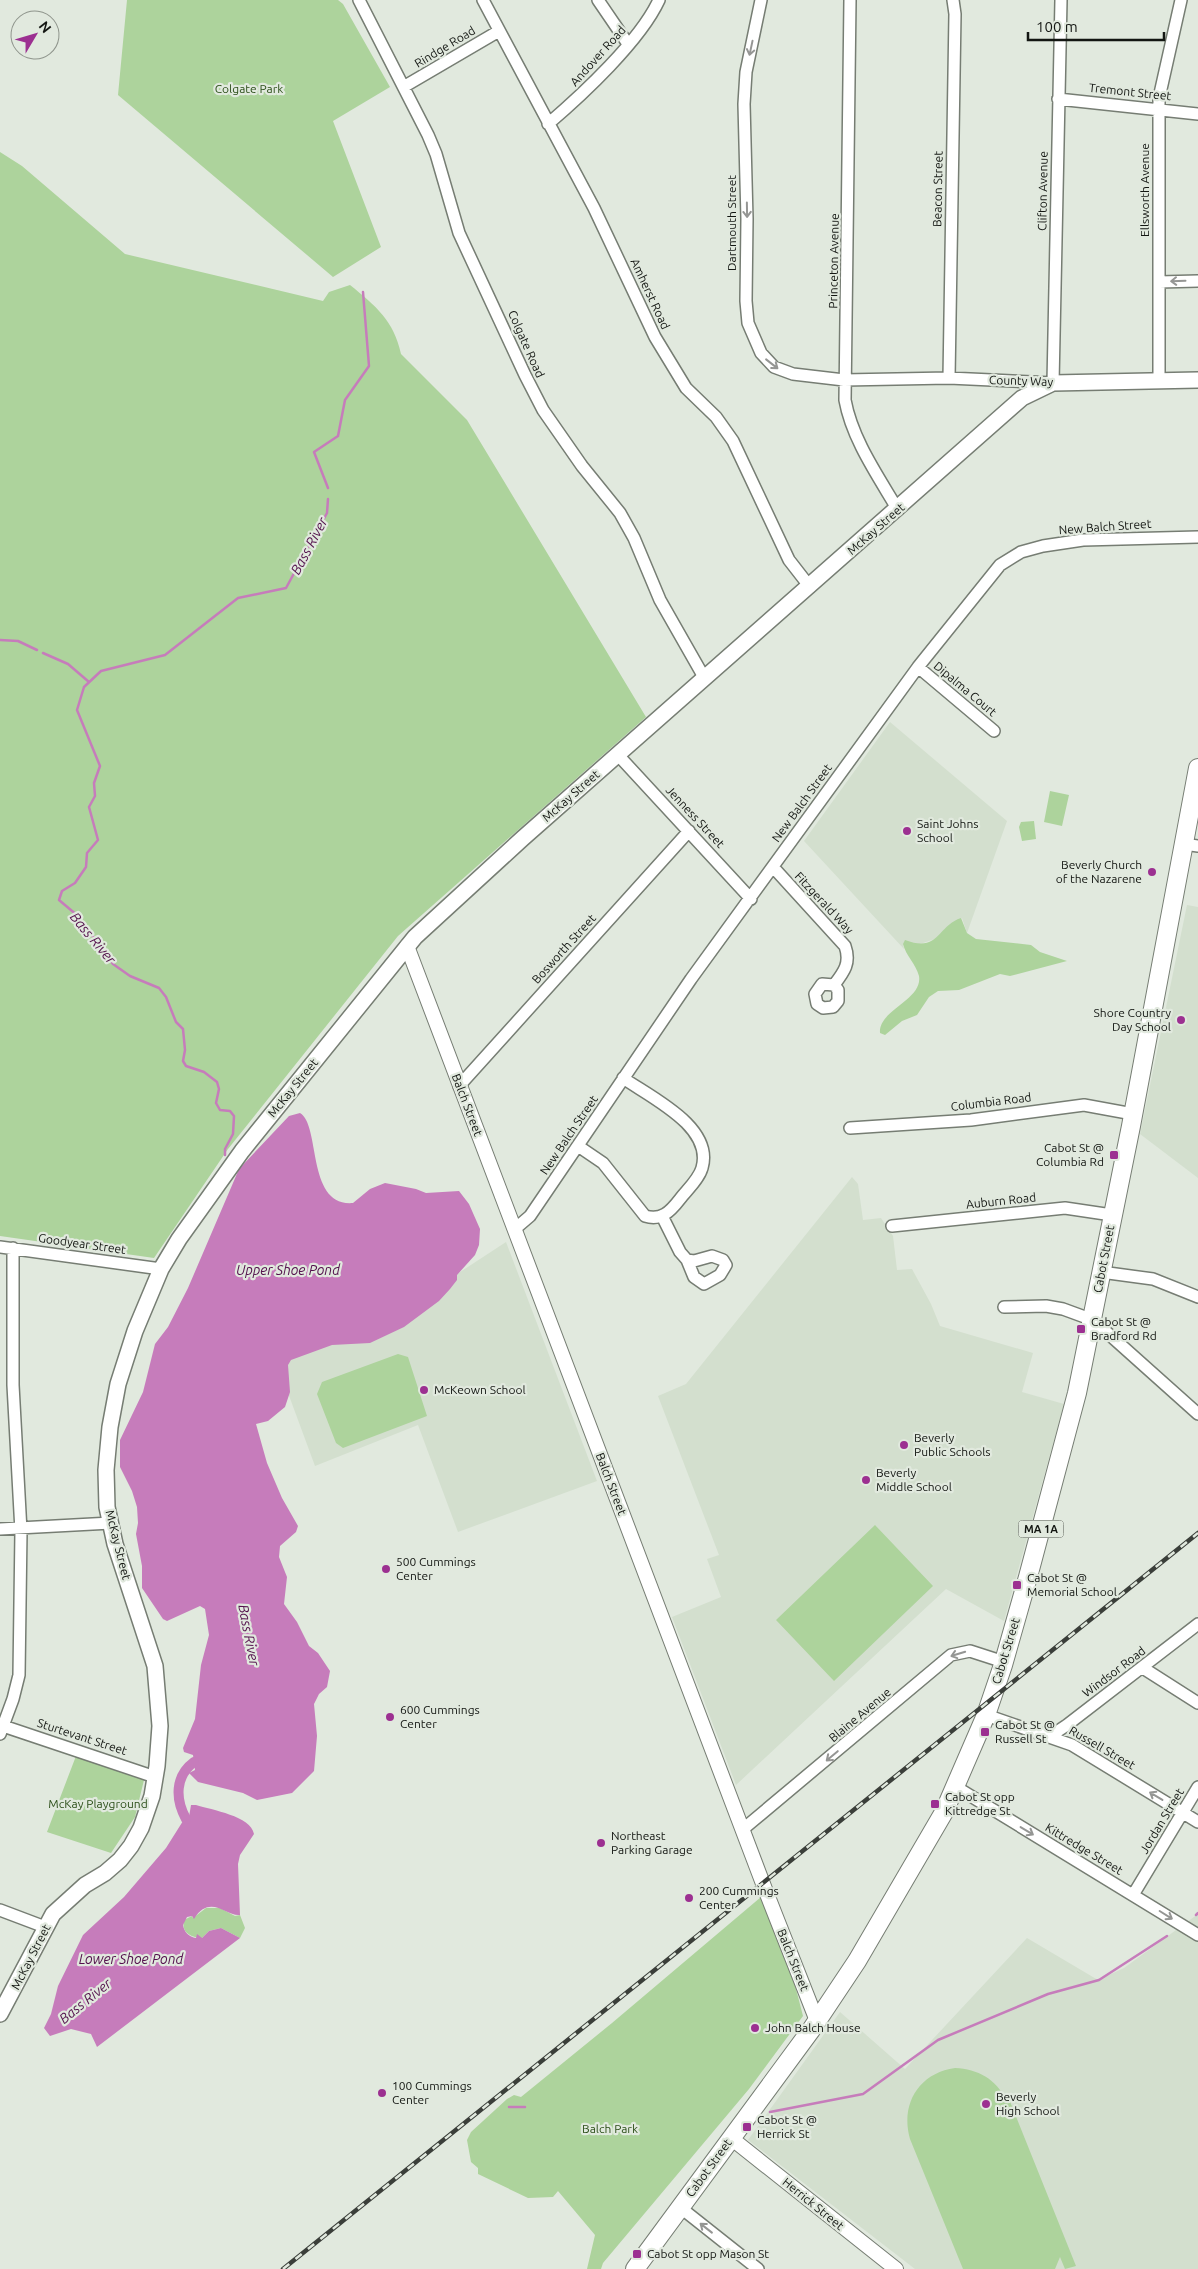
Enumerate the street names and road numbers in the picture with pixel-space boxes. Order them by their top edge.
street label: Rindge Road [412,23,477,70]
street label: Andover Road [567,23,628,88]
street label: Tremont Street [1088,81,1172,102]
street label: Ellsworth Avenue [1138,143,1151,237]
street label: Beacon Street [930,151,945,227]
street label: Clifton Avenue [1035,151,1050,231]
street label: Dartmouth Street [725,175,738,271]
street label: Princeton Avenue [826,213,841,309]
street label: Amherst Road [628,256,673,331]
street label: Colgate Road [506,308,547,379]
street label: County Way [989,373,1053,388]
street label: McKay Street [844,500,907,557]
street label: New Balch Street [1058,517,1152,536]
street label: Dipalma Court [931,659,999,719]
street label: New Balch Street [769,761,834,844]
street label: McKay Street [539,767,602,824]
street label: Jenness Street [663,783,727,850]
street label: Fitzgerald Way [793,869,856,936]
street label: Bosworth Street [529,911,598,986]
street label: McKay Street [265,1056,320,1120]
street label: Balch Street [450,1072,485,1138]
street label: Columbia Road [950,1090,1032,1113]
street label: New Balch Street [537,1092,600,1177]
street label: Auburn Road [965,1190,1037,1211]
street label: Cabot Street [1091,1224,1116,1294]
street label: Goodyear Street [37,1231,127,1256]
street label: Balch Street [594,1451,629,1517]
street label: McKay Street [104,1509,134,1581]
road number: MA 1A [1018,1520,1064,1538]
street label: Cabot Street [989,1616,1022,1686]
street label: Windsor Road [1080,1644,1148,1699]
street label: Blaine Avenue [826,1685,893,1744]
street label: Sturtevant Street [36,1716,129,1757]
street label: Russell Street [1067,1723,1138,1772]
street label: Jordan Street [1137,1786,1186,1856]
street label: Kittredge Street [1043,1820,1125,1877]
street label: McKay Street [9,1922,53,1992]
street label: Balch Street [775,1927,812,1993]
street label: Cabot Street [683,2136,734,2199]
street label: Herrick Street [780,2175,847,2232]

